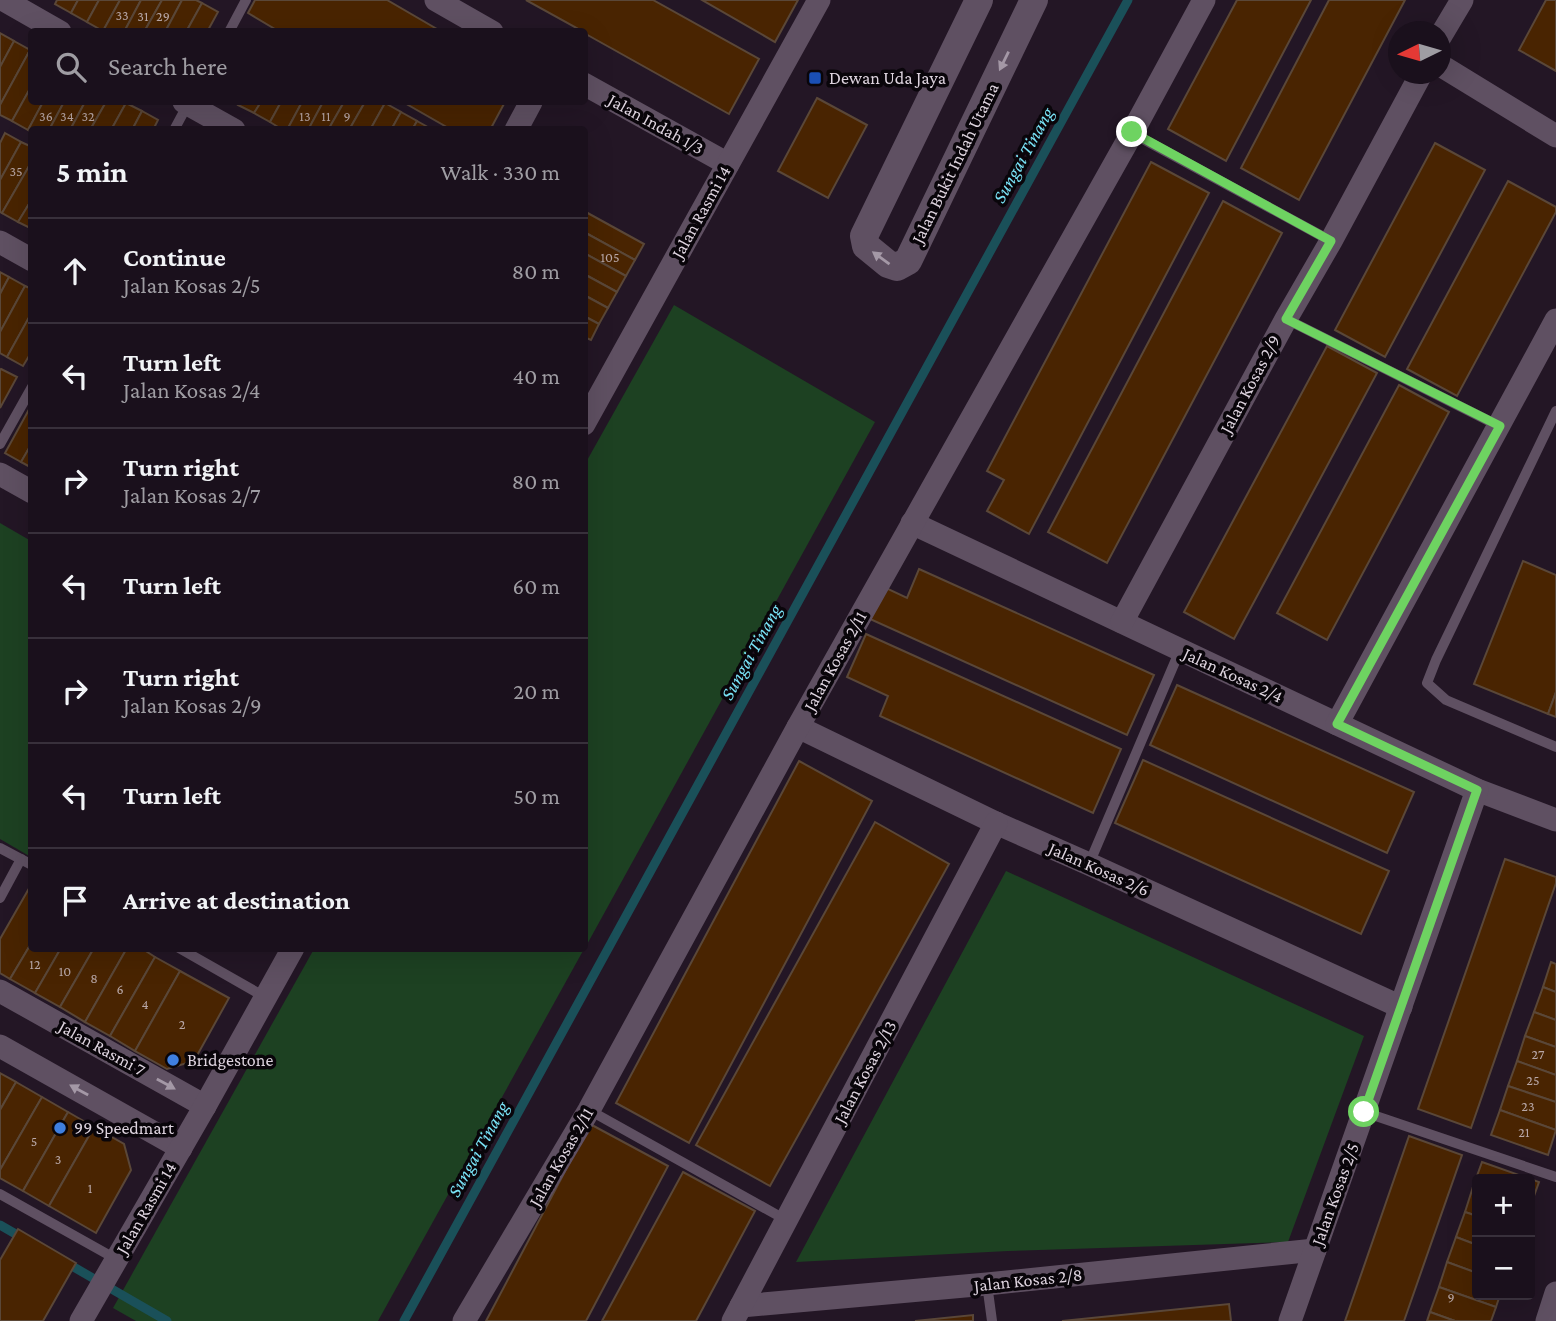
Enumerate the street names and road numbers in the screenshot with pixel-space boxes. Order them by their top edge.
street label: Jalan Bukit Indah Utama [906,79,1003,248]
street label: Jalan Indah 1/3 [603,89,707,158]
street label: Jalan Rasmi 14 [666,162,735,264]
street label: Jalan Kosas 2/9 [1215,331,1284,438]
street label: Jalan Kosas 2/11 [798,608,871,716]
street label: Jalan Kosas 2/4 [1178,642,1286,707]
street label: Jalan Kosas 2/6 [1044,837,1152,900]
street label: Jalan Rasmi 7 [53,1015,149,1080]
street label: Jalan Kosas 2/13 [829,1017,900,1129]
street label: Jalan Kosas 2/11 [524,1104,597,1212]
street label: Jalan Kosas 2/5 [1306,1140,1363,1250]
street label: Jalan Rasmi 14 [111,1159,180,1259]
street label: Jalan Kosas 2/8 [971,1264,1083,1296]

